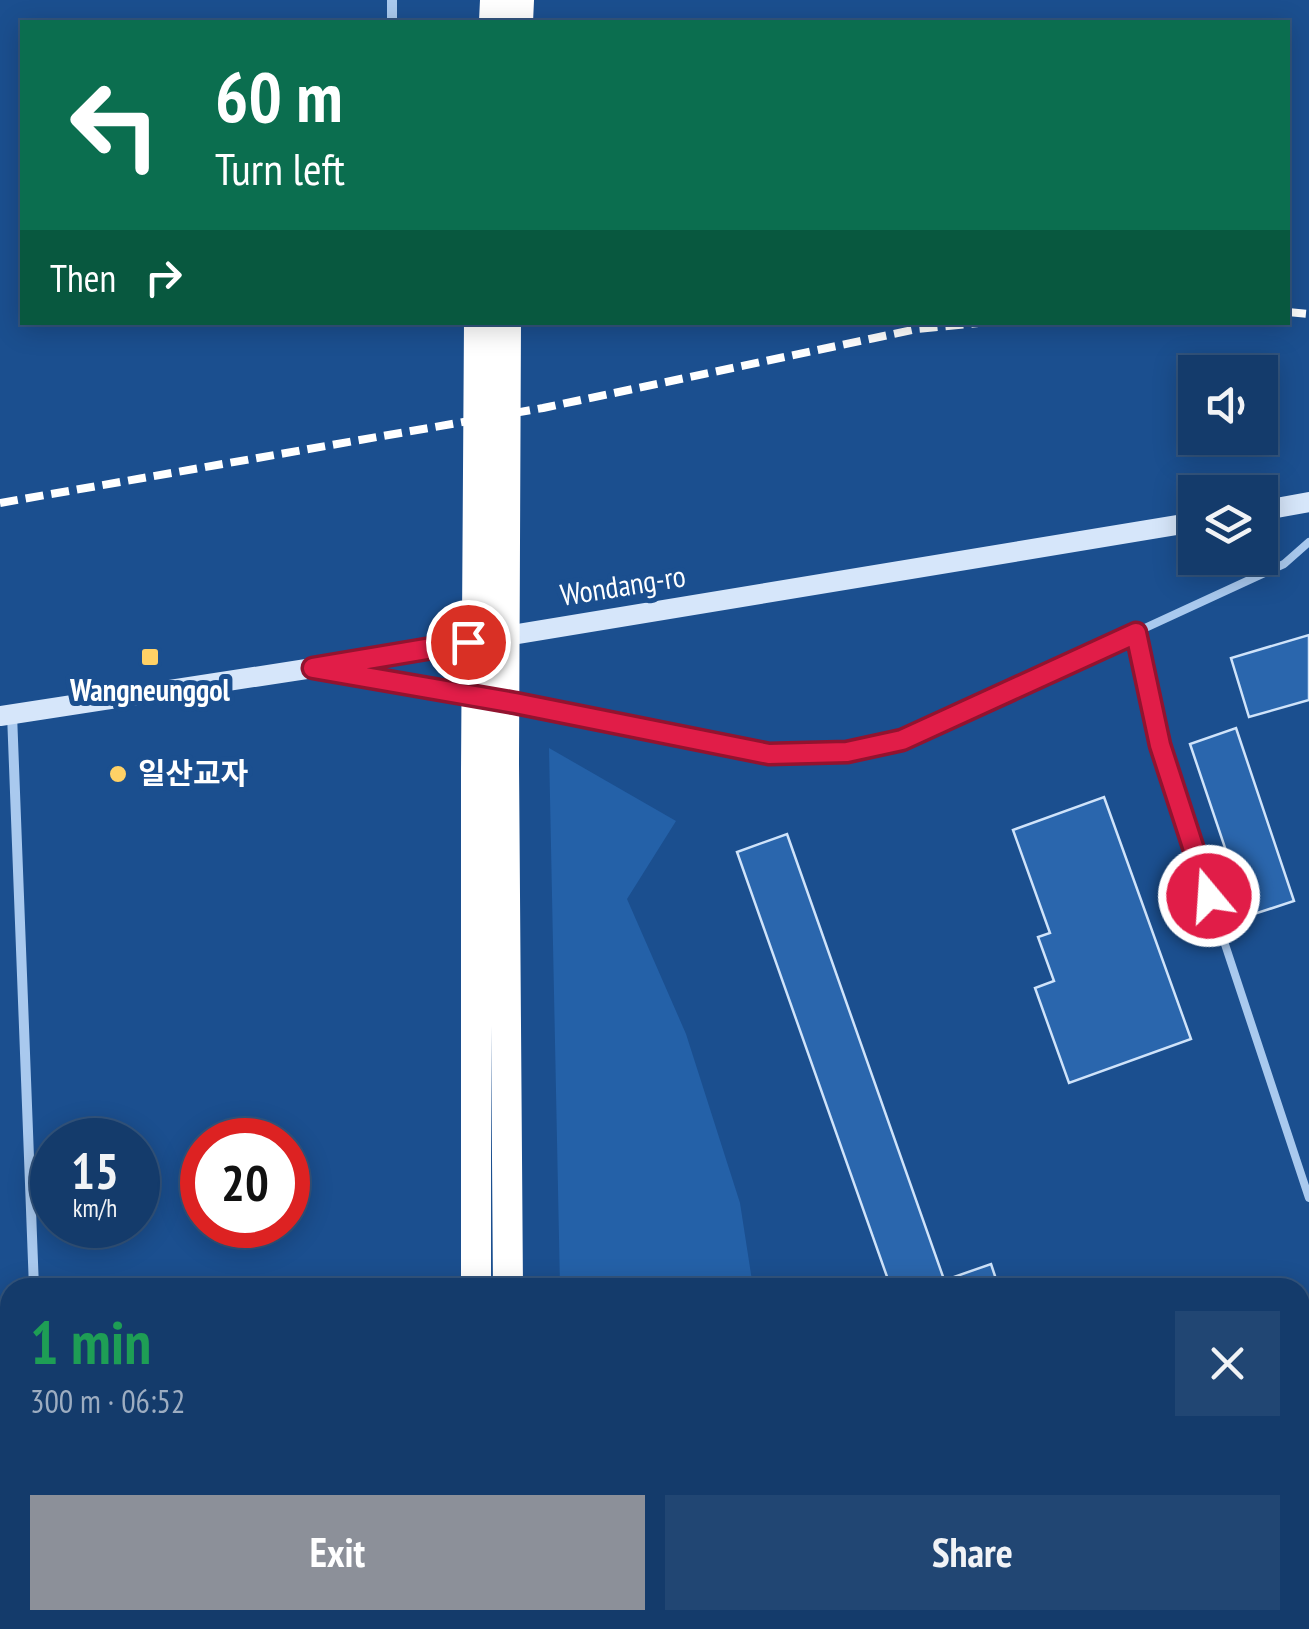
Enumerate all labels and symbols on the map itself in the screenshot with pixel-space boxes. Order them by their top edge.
street label: Wondang-ro [557,555,688,614]
pin [426,600,511,685]
marker: Wangneunggol [139,646,161,668]
place label: Wangneunggol [69,670,231,709]
place label: 일산교자 [138,753,248,792]
marker: 일산교자 [107,763,129,785]
position arrow [1157,844,1261,948]
speed limit sign: 20 [180,1118,310,1248]

